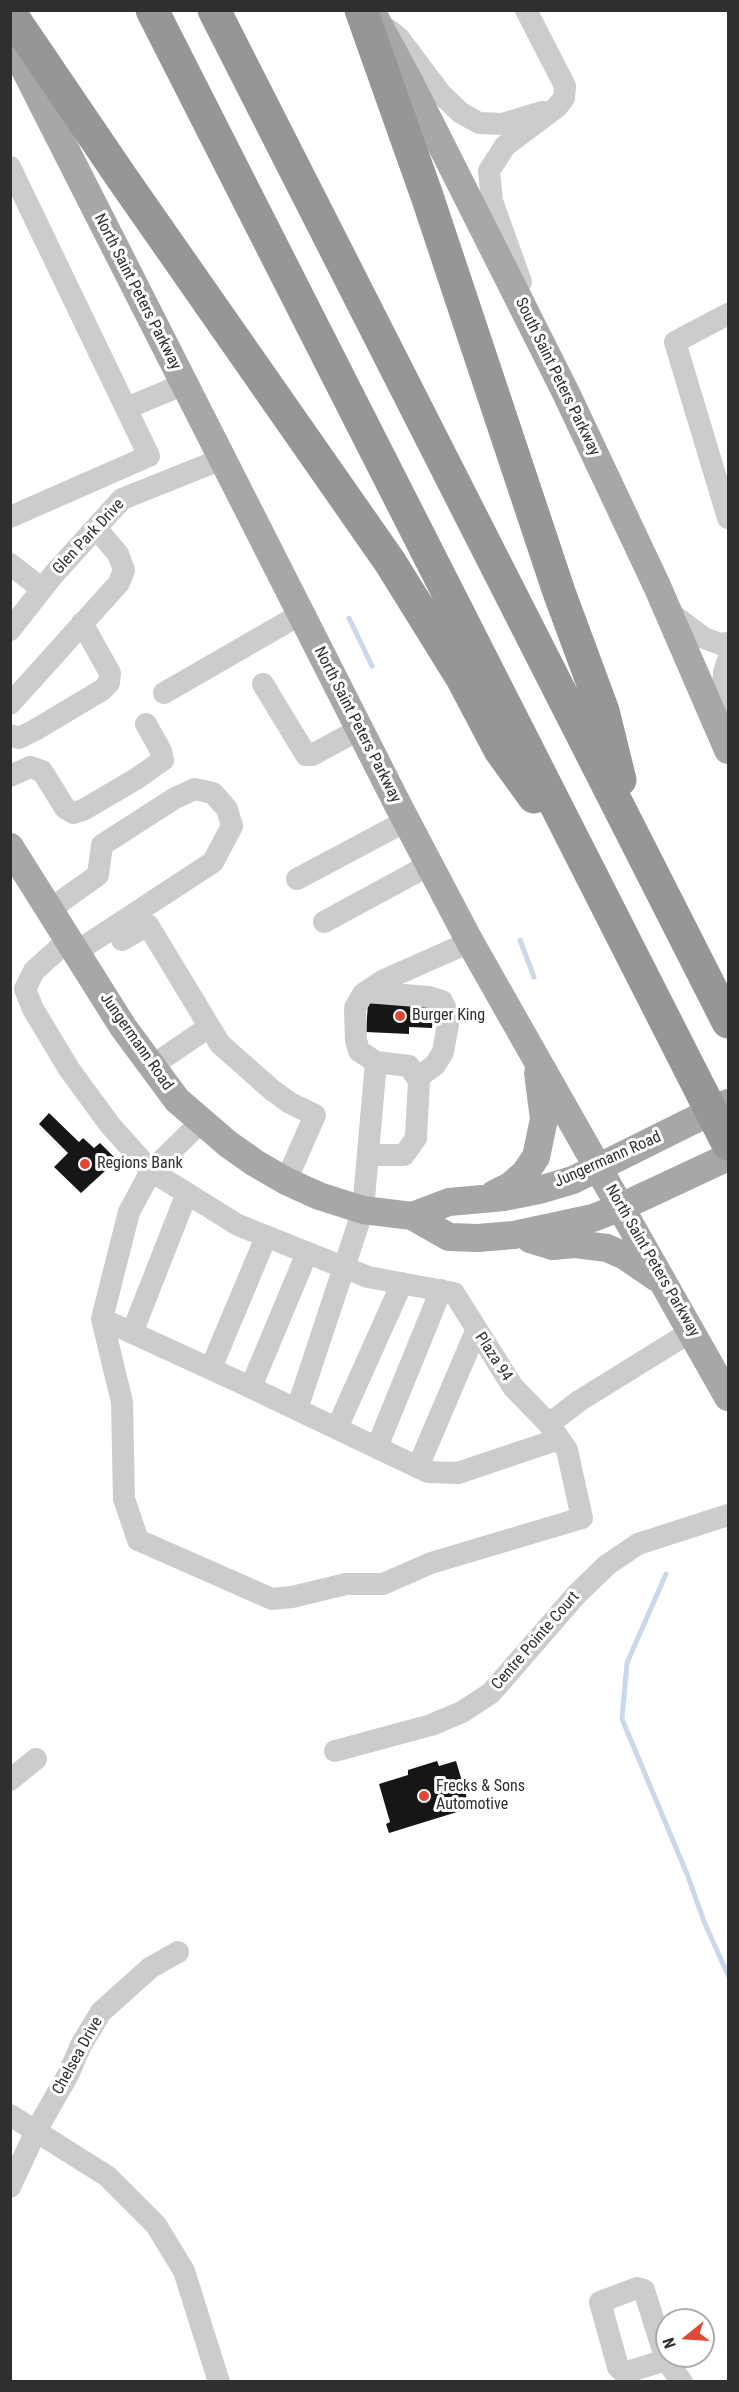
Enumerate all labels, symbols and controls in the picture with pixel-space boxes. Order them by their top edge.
street label: North Saint Peters Parkway [89,211,185,373]
street label: South Saint Peters Parkway [510,295,604,459]
street label: Glen Park Drive [49,495,129,579]
street label: North Saint Peters Parkway [309,644,405,806]
street label: Jungermann Road [95,990,177,1094]
place label: Burger King [412,1006,485,1026]
marker: Burger King [393,1009,407,1023]
street label: Jungermann Road [552,1128,664,1192]
place label: Regions Bank [97,1154,183,1174]
marker: Regions Bank [78,1157,92,1171]
street label: North Saint Peters Parkway [601,1181,703,1341]
street label: Plaza 94 [470,1329,516,1385]
street label: Centre Pointe Court [488,1588,584,1694]
place label: Frecks & Sons Automotive [436,1777,525,1815]
marker: Frecks & Sons Automotive [417,1789,431,1803]
street label: Chelsea Drive [49,2014,107,2098]
north arrow [655,2308,715,2368]
text: N [659,2336,680,2351]

